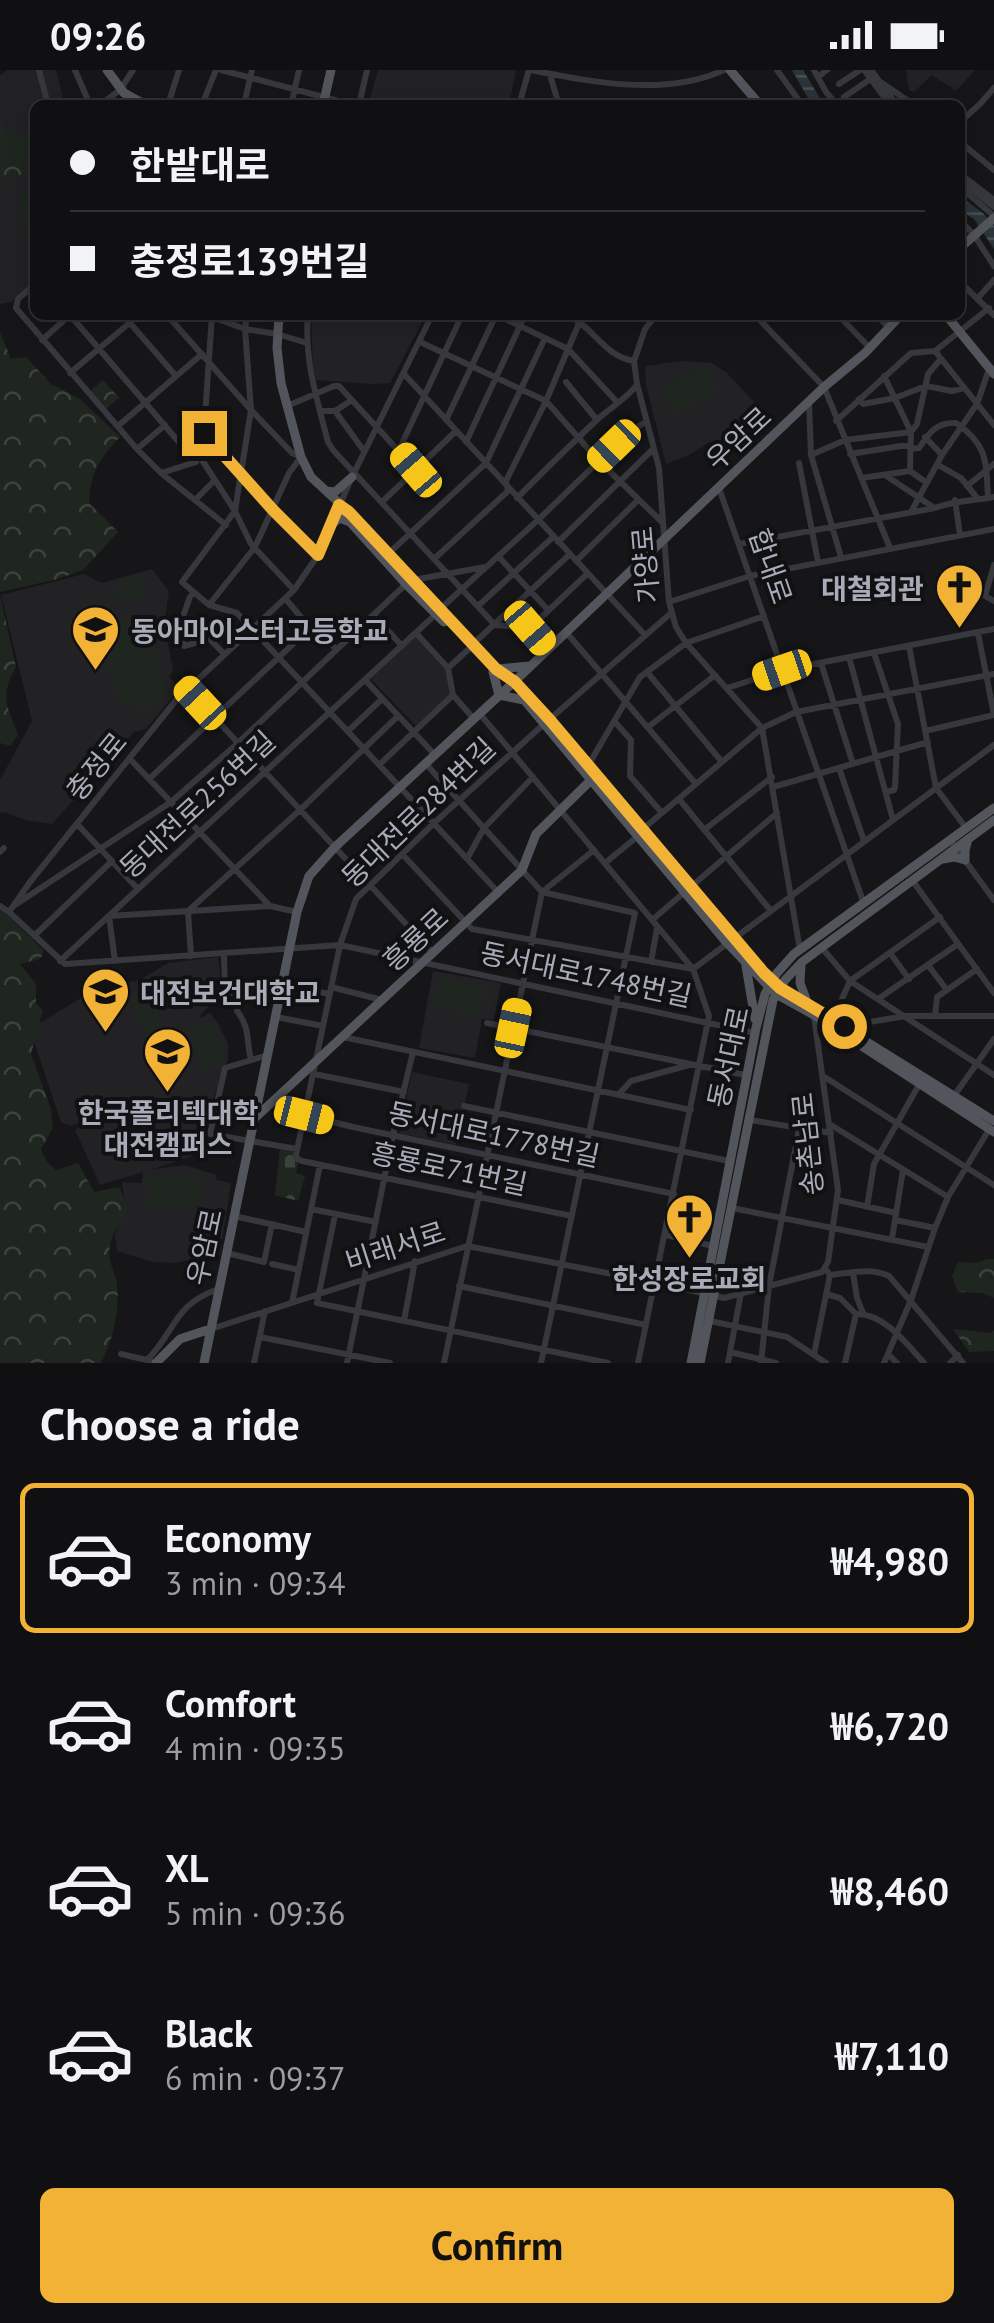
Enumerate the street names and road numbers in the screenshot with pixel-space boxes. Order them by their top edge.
street label: 우암로 [697,398,779,478]
street label: 합내로 [741,523,801,609]
street label: 가양로 [623,525,667,605]
street label: 동대전로256번길 [111,722,283,886]
street label: 충정로 [57,724,135,808]
street label: 동대전로284번길 [333,729,503,895]
street label: 흥룡로 [374,899,456,979]
street label: 동서대로1748번길 [477,933,695,1015]
street label: 동서대로 [699,1003,757,1111]
street label: 송촌남로 [783,1091,831,1197]
street label: 동서대로1778번길 [385,1093,603,1175]
street label: 흥룡로71번길 [367,1133,531,1203]
street label: 우암로 [178,1205,230,1289]
street label: 비래서로 [340,1212,450,1280]

